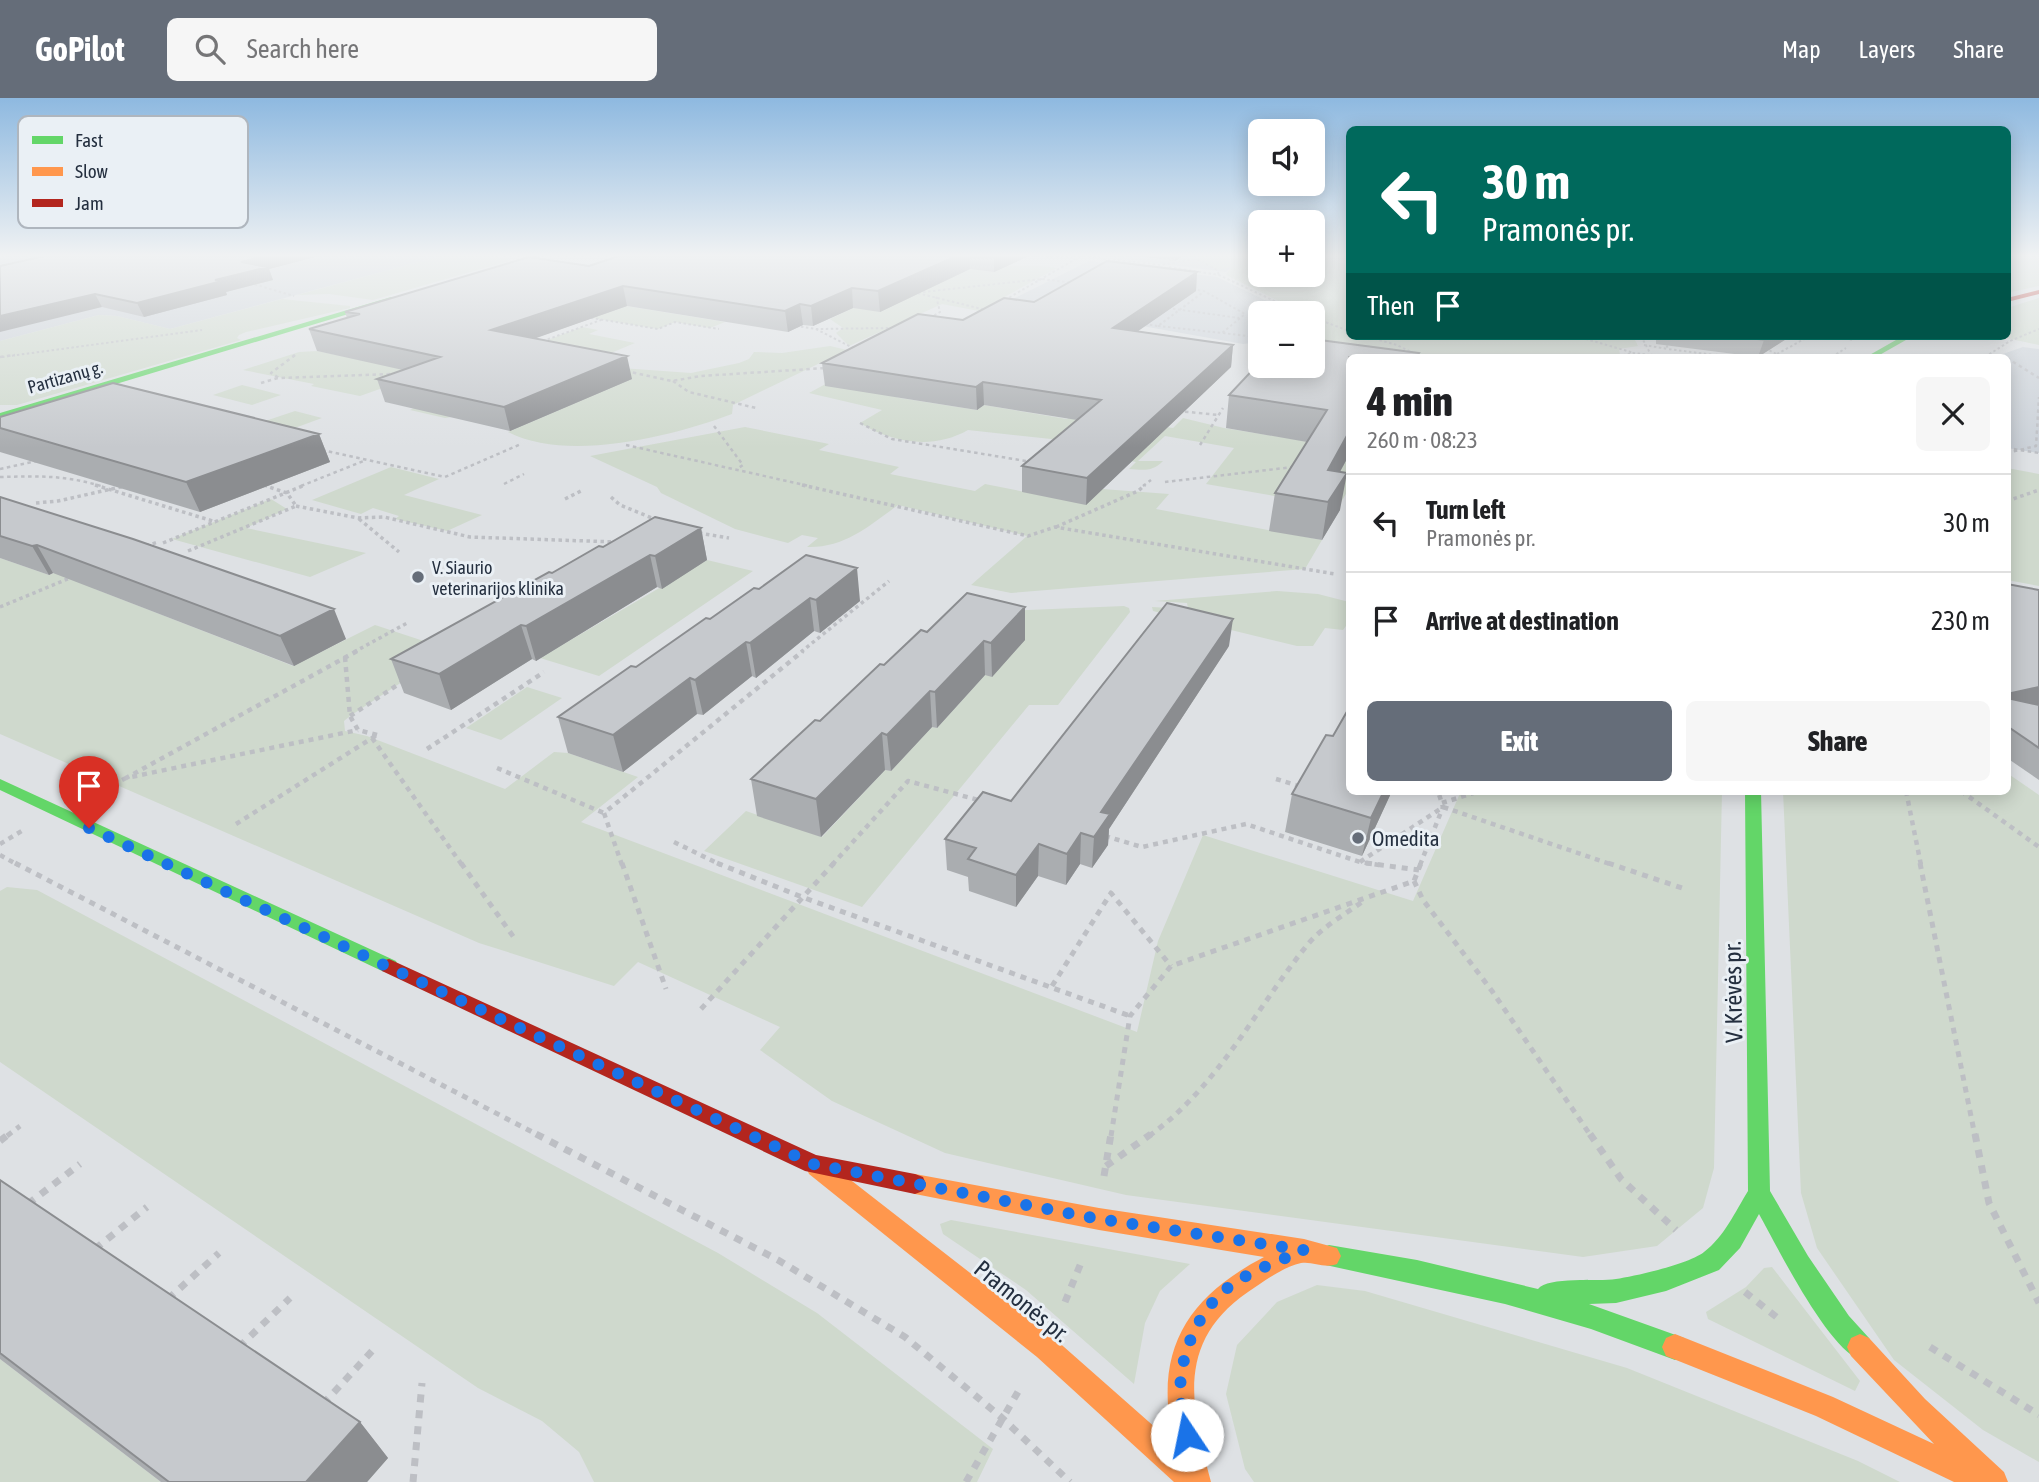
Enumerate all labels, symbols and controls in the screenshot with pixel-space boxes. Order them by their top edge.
search box [167,18,657,81]
text: GoPilot [35,30,125,68]
icon: search [191,30,229,68]
text: Search here [247,34,359,64]
text: Map [1782,36,1821,63]
text: Layers [1859,36,1915,63]
text: Share [1953,36,2004,63]
legend [18,116,248,228]
map controls [1248,119,1325,378]
button: sound [1248,119,1325,196]
text: Fast [75,129,103,151]
text: 30 m [1482,153,1570,209]
icon: left [1367,154,1458,245]
text: Slow [75,160,109,182]
text: Jam [75,192,104,214]
button: + [1248,210,1325,287]
text: Pramonės pr. [1482,211,1634,248]
icon: arrive [1429,287,1467,325]
text: Then [1367,291,1415,321]
button: − [1248,301,1325,378]
street label: Partizanų g. [25,356,105,398]
text: 4 min [1367,377,1453,425]
button: close [1916,377,1990,451]
text: 260 m · 08:23 [1367,427,1478,453]
text: Turn left [1426,495,1506,525]
icon: left [1367,504,1405,542]
text: 30 m [1943,508,1990,538]
text: Pramonės pr. [1426,525,1535,551]
place label: V. Siaurio veterinarijos klinika [432,557,564,599]
marker: V. Siaurio veterinarijos klinika [410,569,426,585]
icon: arrive [1367,602,1405,640]
text: Arrive at destination [1426,606,1619,636]
text: 230 m [1931,606,1990,636]
button: Exit [1367,701,1672,781]
button: Share [1686,701,1990,781]
pin [59,756,119,828]
icon: arrive [70,767,108,805]
place label: Omedita [1372,826,1439,850]
marker: Omedita [1350,830,1366,846]
street label: V. Krėvės pr. [1719,941,1747,1043]
street label: Pramonės pr. [969,1255,1075,1347]
position arrow [1150,1398,1224,1472]

